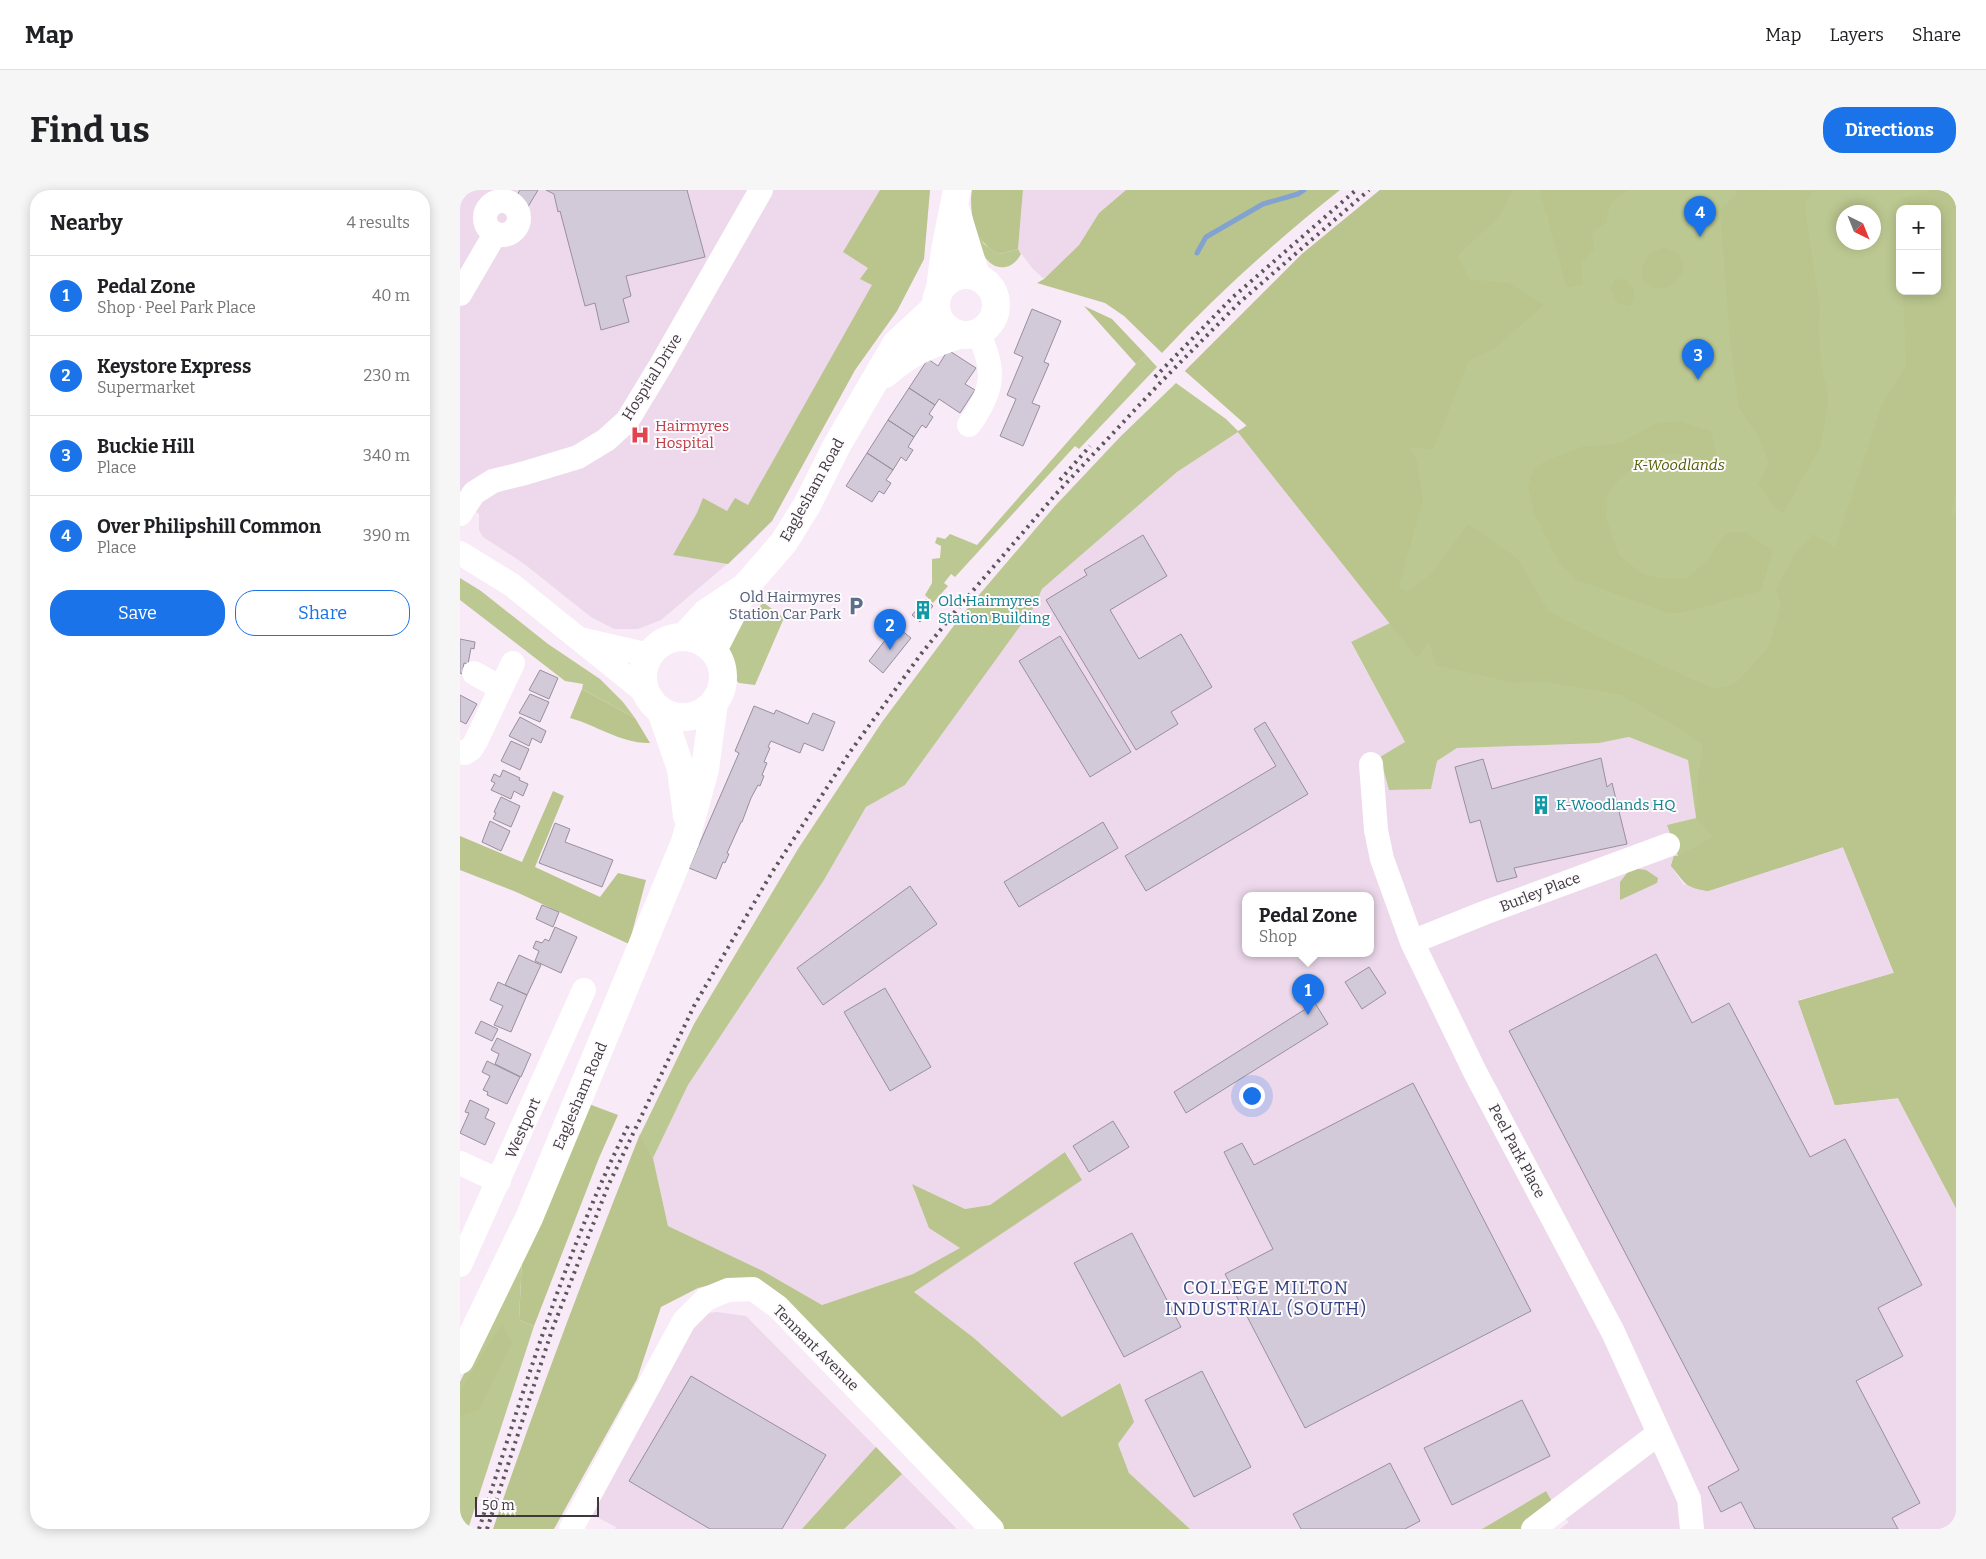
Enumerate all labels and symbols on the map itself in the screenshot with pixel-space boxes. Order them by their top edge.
pin: 4 [1684,196,1716,237]
north arrow [1836,205,1881,250]
street label: Hospital Drive [618,330,686,424]
pin: 3 [1682,339,1714,380]
place label: Hairmyres Hospital [655,417,729,452]
hospital icon: Hairmyres Hospital [629,424,651,446]
street label: Eaglesham Road [776,435,848,545]
park label: K-Woodlands [1633,456,1725,474]
place label: Old Hairmyres Station Car Park [729,588,841,623]
place label: Old Hairmyres Station Building [938,592,1050,627]
parking icon: Old Hairmyres Station Car Park [845,595,867,617]
building icon: Old Hairmyres Station Building [912,599,934,621]
pin: 2 [874,609,906,650]
building icon: K-Woodlands HQ [1530,794,1552,816]
place label: K-Woodlands HQ [1556,796,1677,814]
street label: Burley Place [1497,868,1583,916]
pin: 1 [1292,974,1324,1015]
street label: Eaglesham Road [549,1039,611,1153]
your location [1239,1083,1265,1109]
street label: Westport [502,1094,545,1161]
street label: Peel Park Place [1485,1101,1549,1201]
district label: COLLEGE MILTON INDUSTRIAL (SOUTH) [1165,1277,1367,1320]
street label: Tennant Avenue [769,1301,863,1395]
scale bar [475,1494,599,1517]

